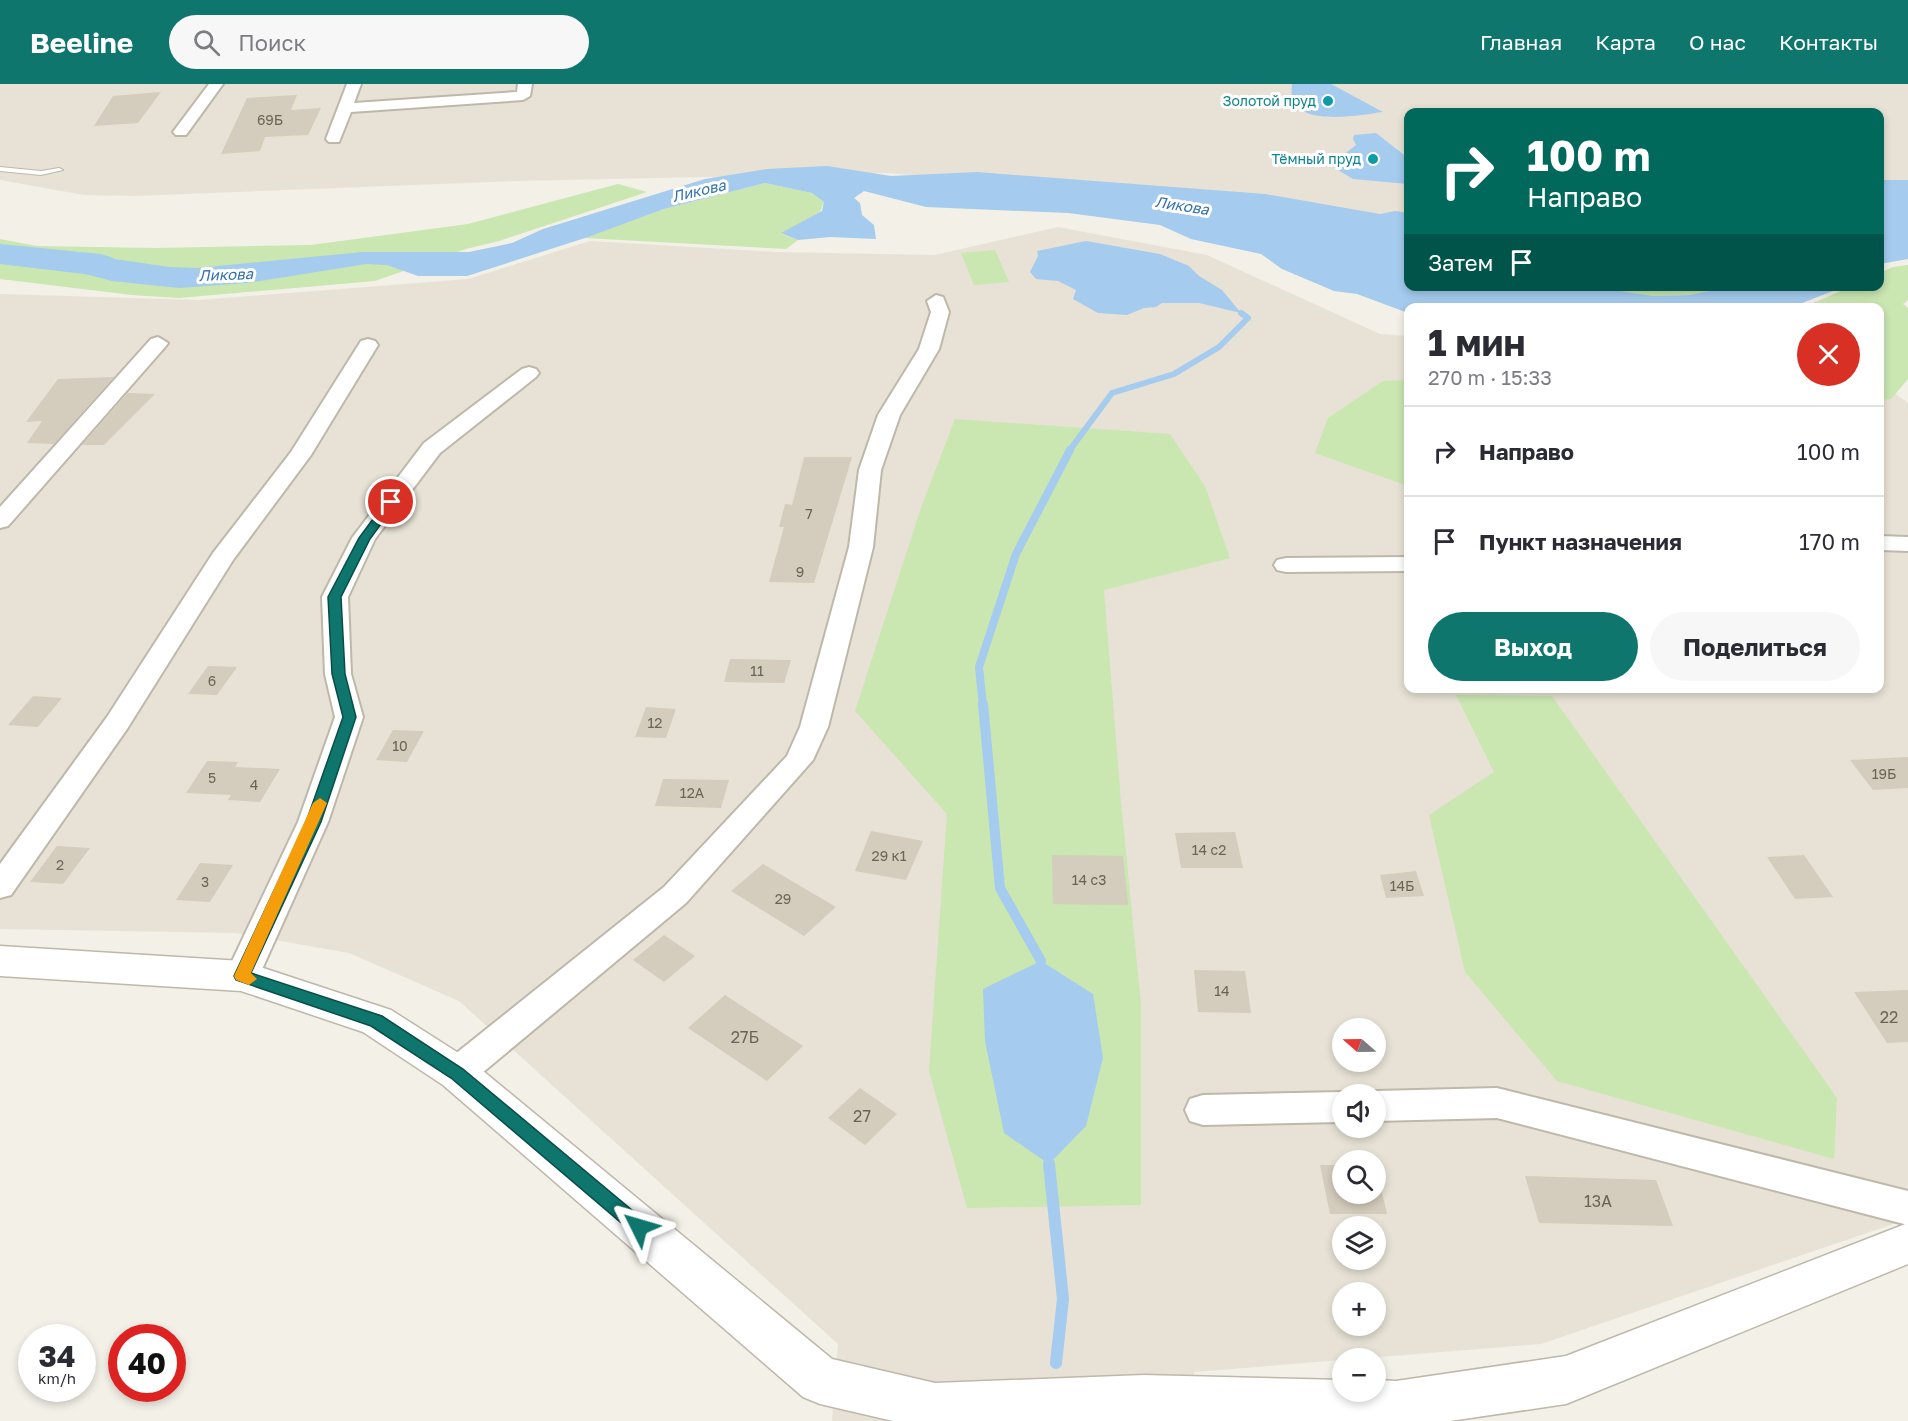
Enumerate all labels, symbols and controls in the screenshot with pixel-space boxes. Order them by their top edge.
search box [169,15,589,69]
text: Beeline [30,26,133,59]
icon: search [190,26,223,59]
text: Поиск [238,29,306,56]
text: Главная [1480,29,1562,55]
text: Карта [1595,29,1656,55]
text: О нас [1689,29,1746,55]
text: Контакты [1779,29,1878,55]
place label: Золотой пруд [1223,92,1317,109]
marker: Золотой пруд [1321,94,1335,108]
house number: 69Б [257,111,283,128]
text: 100 m [1527,130,1650,180]
icon: right [1428,132,1506,210]
place label: Тёмный пруд [1272,150,1362,167]
marker: Тёмный пруд [1366,152,1380,166]
water label: Ликова [670,175,728,205]
text: Направо [1527,181,1642,213]
water label: Ликова [1154,192,1211,218]
icon: arrive [1505,246,1538,279]
text: Затем [1428,249,1493,276]
water label: Ликова [199,264,254,284]
text: 1 мин [1428,321,1525,364]
button: close [1797,323,1860,386]
text: 270 m · 15:33 [1428,365,1552,389]
icon: right [1428,435,1461,468]
text: Направо [1479,438,1574,465]
text: 100 m [1797,438,1860,465]
pin [365,476,416,527]
icon: arrive [374,485,407,518]
house number: 7 [805,505,813,522]
icon: arrive [1428,525,1461,558]
text: Пункт назначения [1479,528,1682,555]
text: 170 m [1799,528,1860,555]
house number: 9 [796,563,804,580]
button: Выход [1428,612,1638,681]
button: Поделиться [1650,612,1860,681]
house number: 11 [750,662,764,679]
house number: 6 [208,672,216,689]
house number: 12 [648,714,662,731]
house number: 10 [392,737,408,754]
house number: 19Б [1872,765,1896,782]
house number: 5 [208,769,216,786]
house number: 4 [250,776,258,793]
house number: 12А [680,784,705,801]
house number: 14 с2 [1192,841,1226,858]
house number: 29 к1 [872,847,907,864]
house number: 2 [56,856,64,873]
house number: 14 с3 [1072,871,1106,888]
house number: 3 [201,873,209,890]
house number: 14Б [1390,877,1414,894]
house number: 29 [775,890,791,907]
house number: 14 [1214,982,1230,999]
house number: 22 [1880,1007,1898,1027]
north arrow [1332,1018,1386,1072]
map controls [1332,1018,1386,1402]
house number: 27Б [731,1027,759,1047]
button: sound [1332,1084,1386,1138]
house number: 27 [853,1106,871,1126]
button: search [1332,1150,1386,1204]
house number: 13А [1584,1191,1612,1211]
position arrow [607,1195,671,1259]
button: layers [1332,1216,1386,1270]
button: + [1332,1282,1386,1336]
speed limit sign: 40 [108,1324,186,1402]
text: 34 [38,1338,76,1374]
button: − [1332,1348,1386,1402]
text: km/h [38,1369,76,1387]

